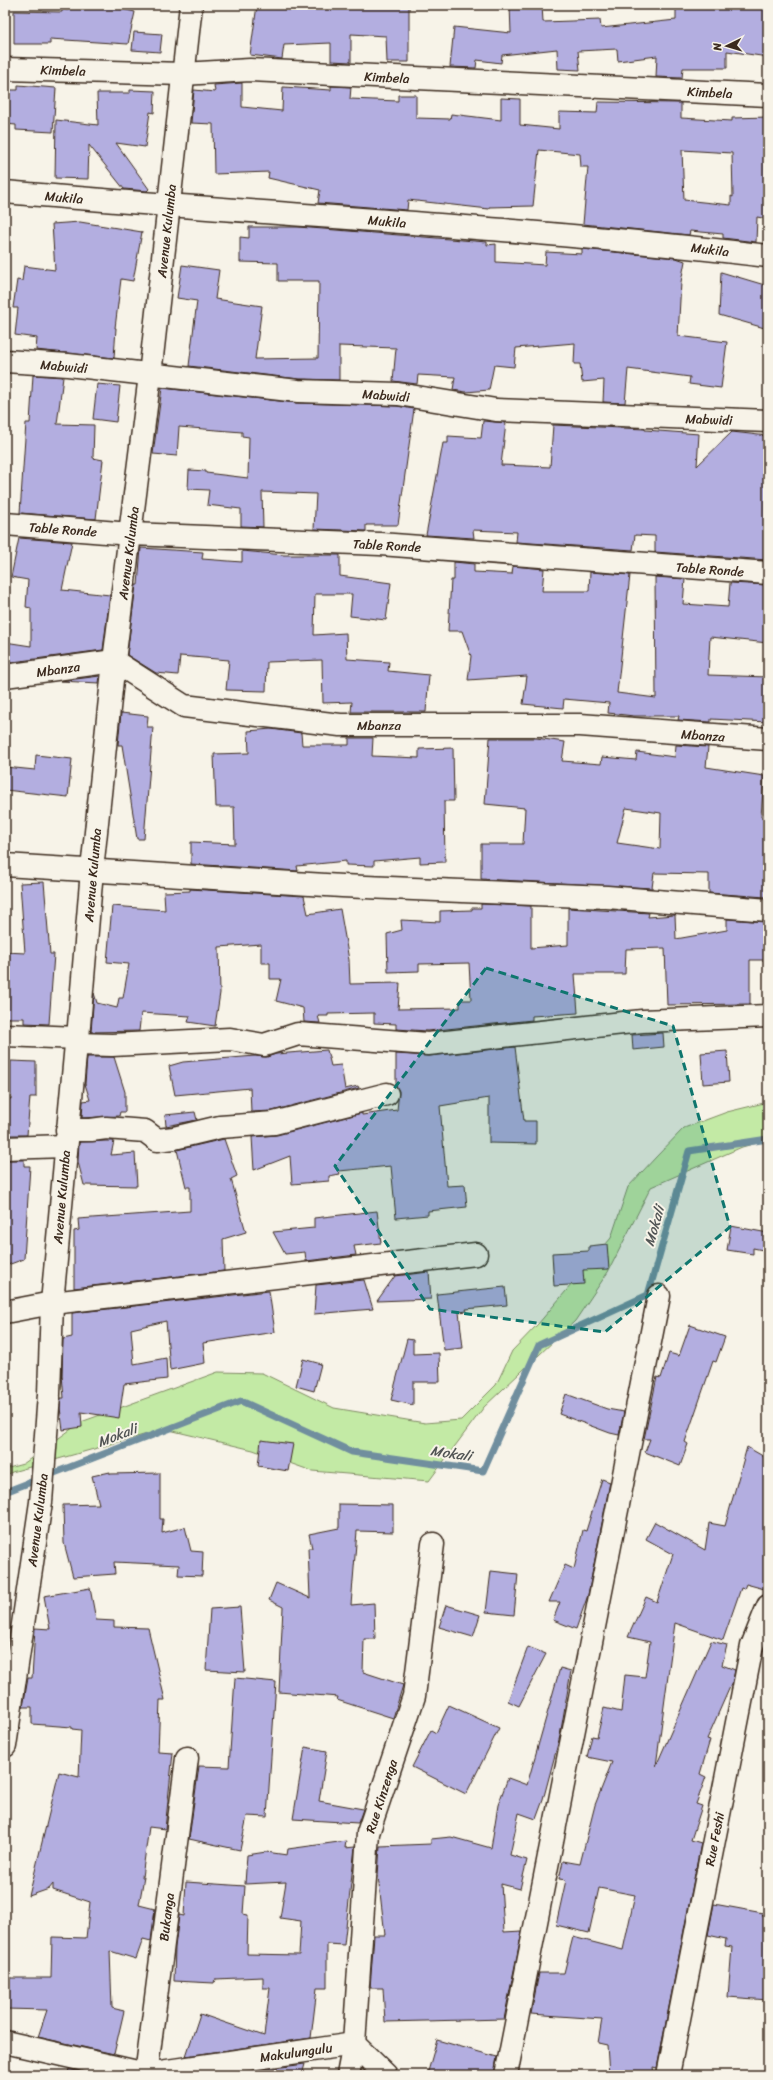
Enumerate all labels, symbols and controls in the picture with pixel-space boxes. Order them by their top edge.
north arrow [707,26,747,66]
text: N [708,42,727,52]
street label: Kimbela [40,58,87,83]
street label: Kimbela [364,65,411,90]
street label: Kimbela [687,80,734,105]
street label: Avenue Kulumba [150,183,183,280]
street label: Mukila [44,184,84,211]
street label: Mukila [367,208,407,235]
street label: Mukila [690,236,731,263]
street label: Mabwidi [39,353,89,380]
street label: Mabwidi [362,382,411,409]
street label: Mabwidi [685,407,733,432]
street label: Avenue Kulumba [111,505,146,602]
street label: Table Ronde [28,516,98,543]
street label: Table Ronde [352,532,422,559]
street label: Table Ronde [675,556,745,583]
street label: Mbanza [35,655,82,684]
street label: Mbanza [357,714,401,737]
street label: Mbanza [680,722,726,749]
street label: Avenue Kulumba [77,827,108,924]
street label: Avenue Kulumba [46,1149,77,1246]
water label: Mokali [637,1200,673,1249]
water label: Mokali [94,1415,144,1454]
water label: Mokali [429,1438,476,1469]
street label: Avenue Kulumba [20,1472,55,1569]
street label: Rue Kinzenga [359,1756,404,1836]
street label: Rue Feshi [698,1810,731,1868]
street label: Bukanga [152,1891,181,1943]
street label: Makulungulu [258,2036,334,2069]

